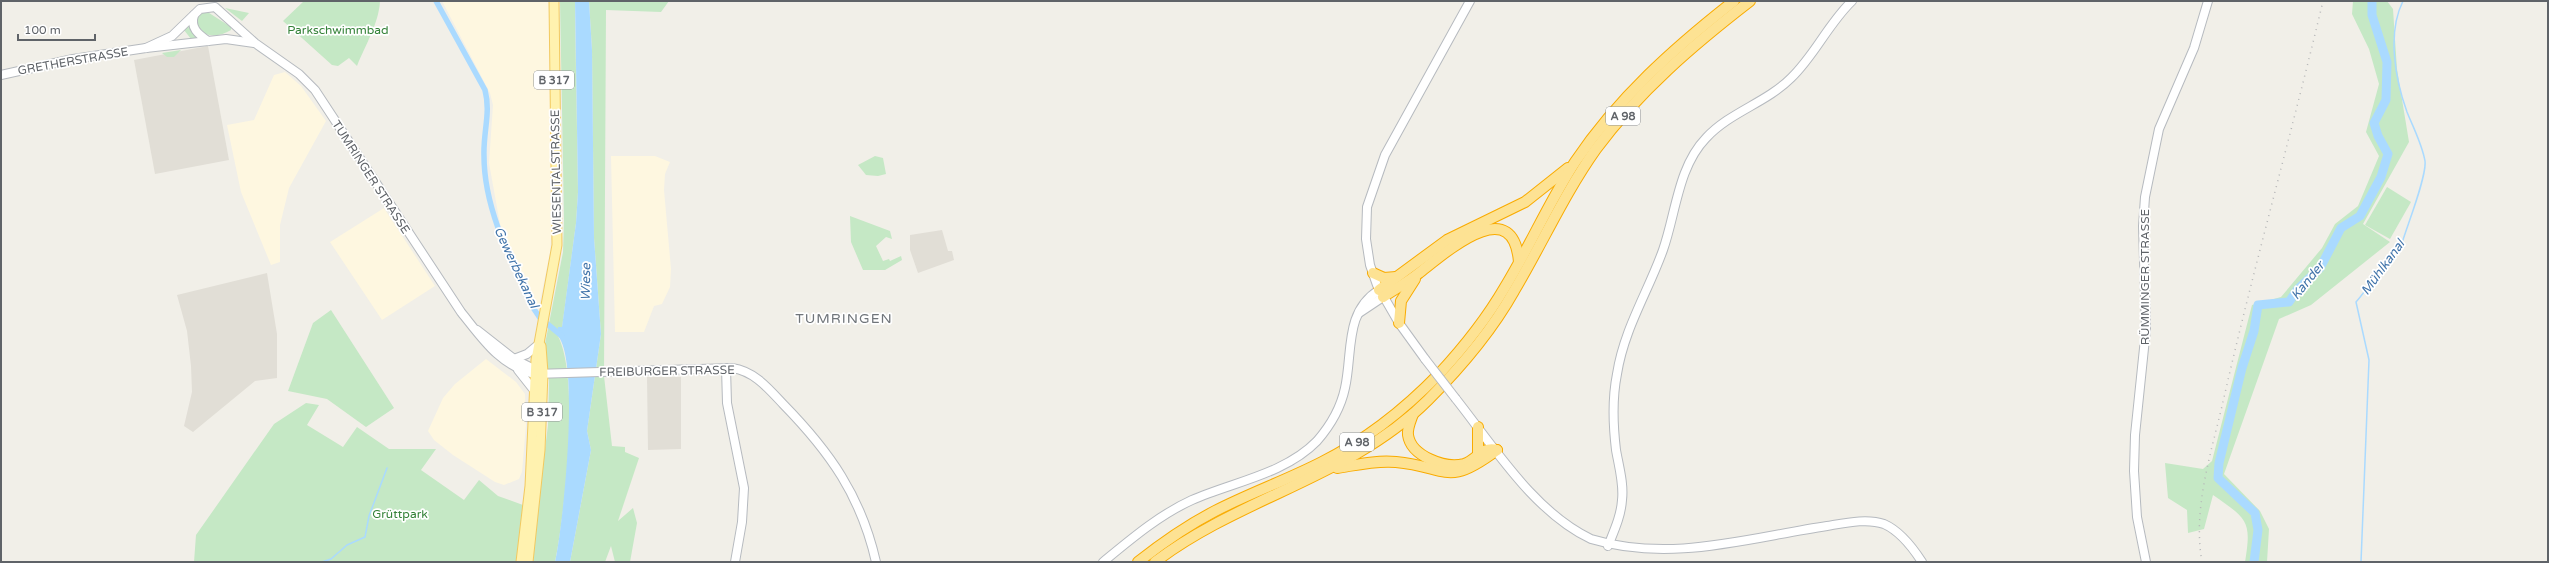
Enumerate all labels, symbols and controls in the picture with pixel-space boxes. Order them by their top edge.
scale bar [18,16,95,42]
text: 100 m [24,23,61,37]
park label: Parkschwimmbad [287,23,389,37]
street label: GRETHERSTRASSE [17,44,130,78]
road number: B 317 [534,71,574,89]
road number: A 98 [1606,107,1640,125]
street label: WIESENTALSTRASSE [548,109,564,234]
street label: TUMRINGER STRASSE [329,118,413,237]
street label: RÜMMINGER STRASSE [2138,208,2152,345]
water label: Gewerbekanal [490,224,543,312]
water label: Mühlkanal [2357,236,2409,298]
water label: Kander [2288,257,2329,303]
water label: Wiese [578,263,594,301]
district label: TUMRINGEN [795,310,893,327]
street label: FREIBURGER STRASSE [599,363,735,379]
road number: B 317 [522,403,562,421]
road number: A 98 [1340,433,1374,451]
park label: Grüttpark [372,507,428,521]

